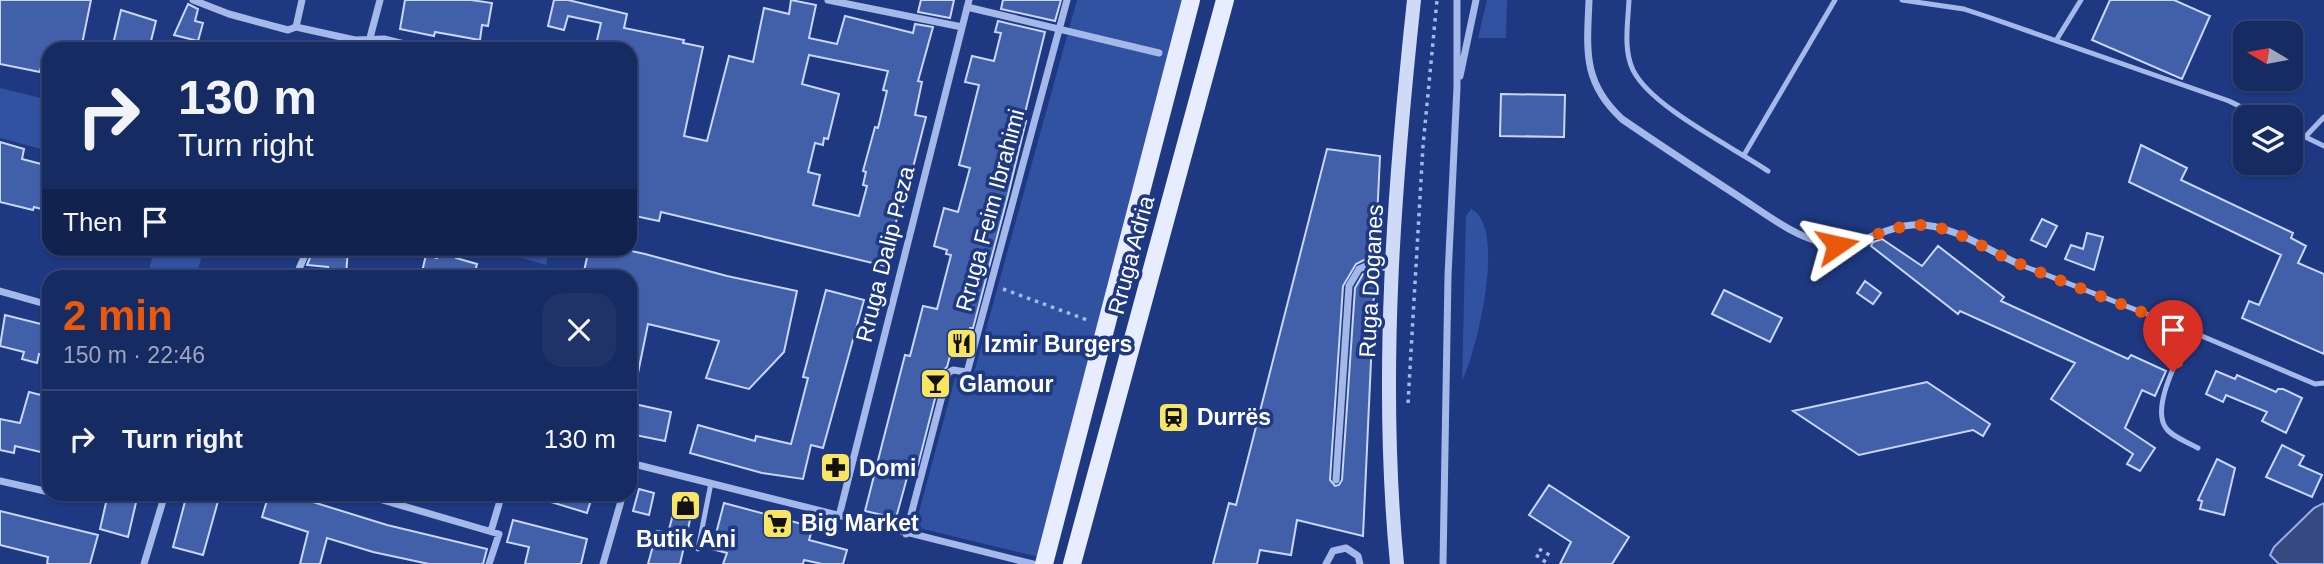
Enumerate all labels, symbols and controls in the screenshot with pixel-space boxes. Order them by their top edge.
north arrow [2233,21,2303,91]
map controls [2233,21,2303,175]
icon: right [63,70,154,161]
text: 130 m [178,70,317,124]
button: layers [2233,105,2303,175]
street label: Rruga Feim Ibrahimi [950,106,1030,314]
text: Turn right [178,127,314,163]
street label: Rruga Dalip Peza [851,163,919,345]
street label: Rruga Adria [1103,193,1159,317]
icon: arrive [136,203,174,241]
street label: Ruga Doganes [1354,204,1388,358]
text: Then [63,207,122,237]
position arrow [1800,208,1874,282]
text: 2 min [63,292,173,339]
button: close [542,293,616,367]
pin [2143,300,2203,372]
icon: arrive [2154,311,2192,349]
restaurant icon: Izmir Burgers [944,327,978,361]
place label: Izmir Burgers [984,331,1132,357]
text: 150 m · 22:46 [63,342,205,368]
bar icon: Glamour [919,367,953,401]
place label: Glamour [959,371,1054,397]
station icon: Durrës [1157,400,1191,434]
place label: Durrës [1197,404,1271,430]
icon: right [63,420,101,458]
text: Turn right [122,424,243,454]
text: 130 m [544,424,616,454]
pharmacy icon: Domi [819,451,853,485]
place label: Domi [859,455,917,481]
shop icon: Butik Ani [669,488,703,522]
supermarket icon: Big Market [761,506,795,540]
place label: Big Market [801,510,919,536]
place label: Butik Ani [636,526,736,552]

